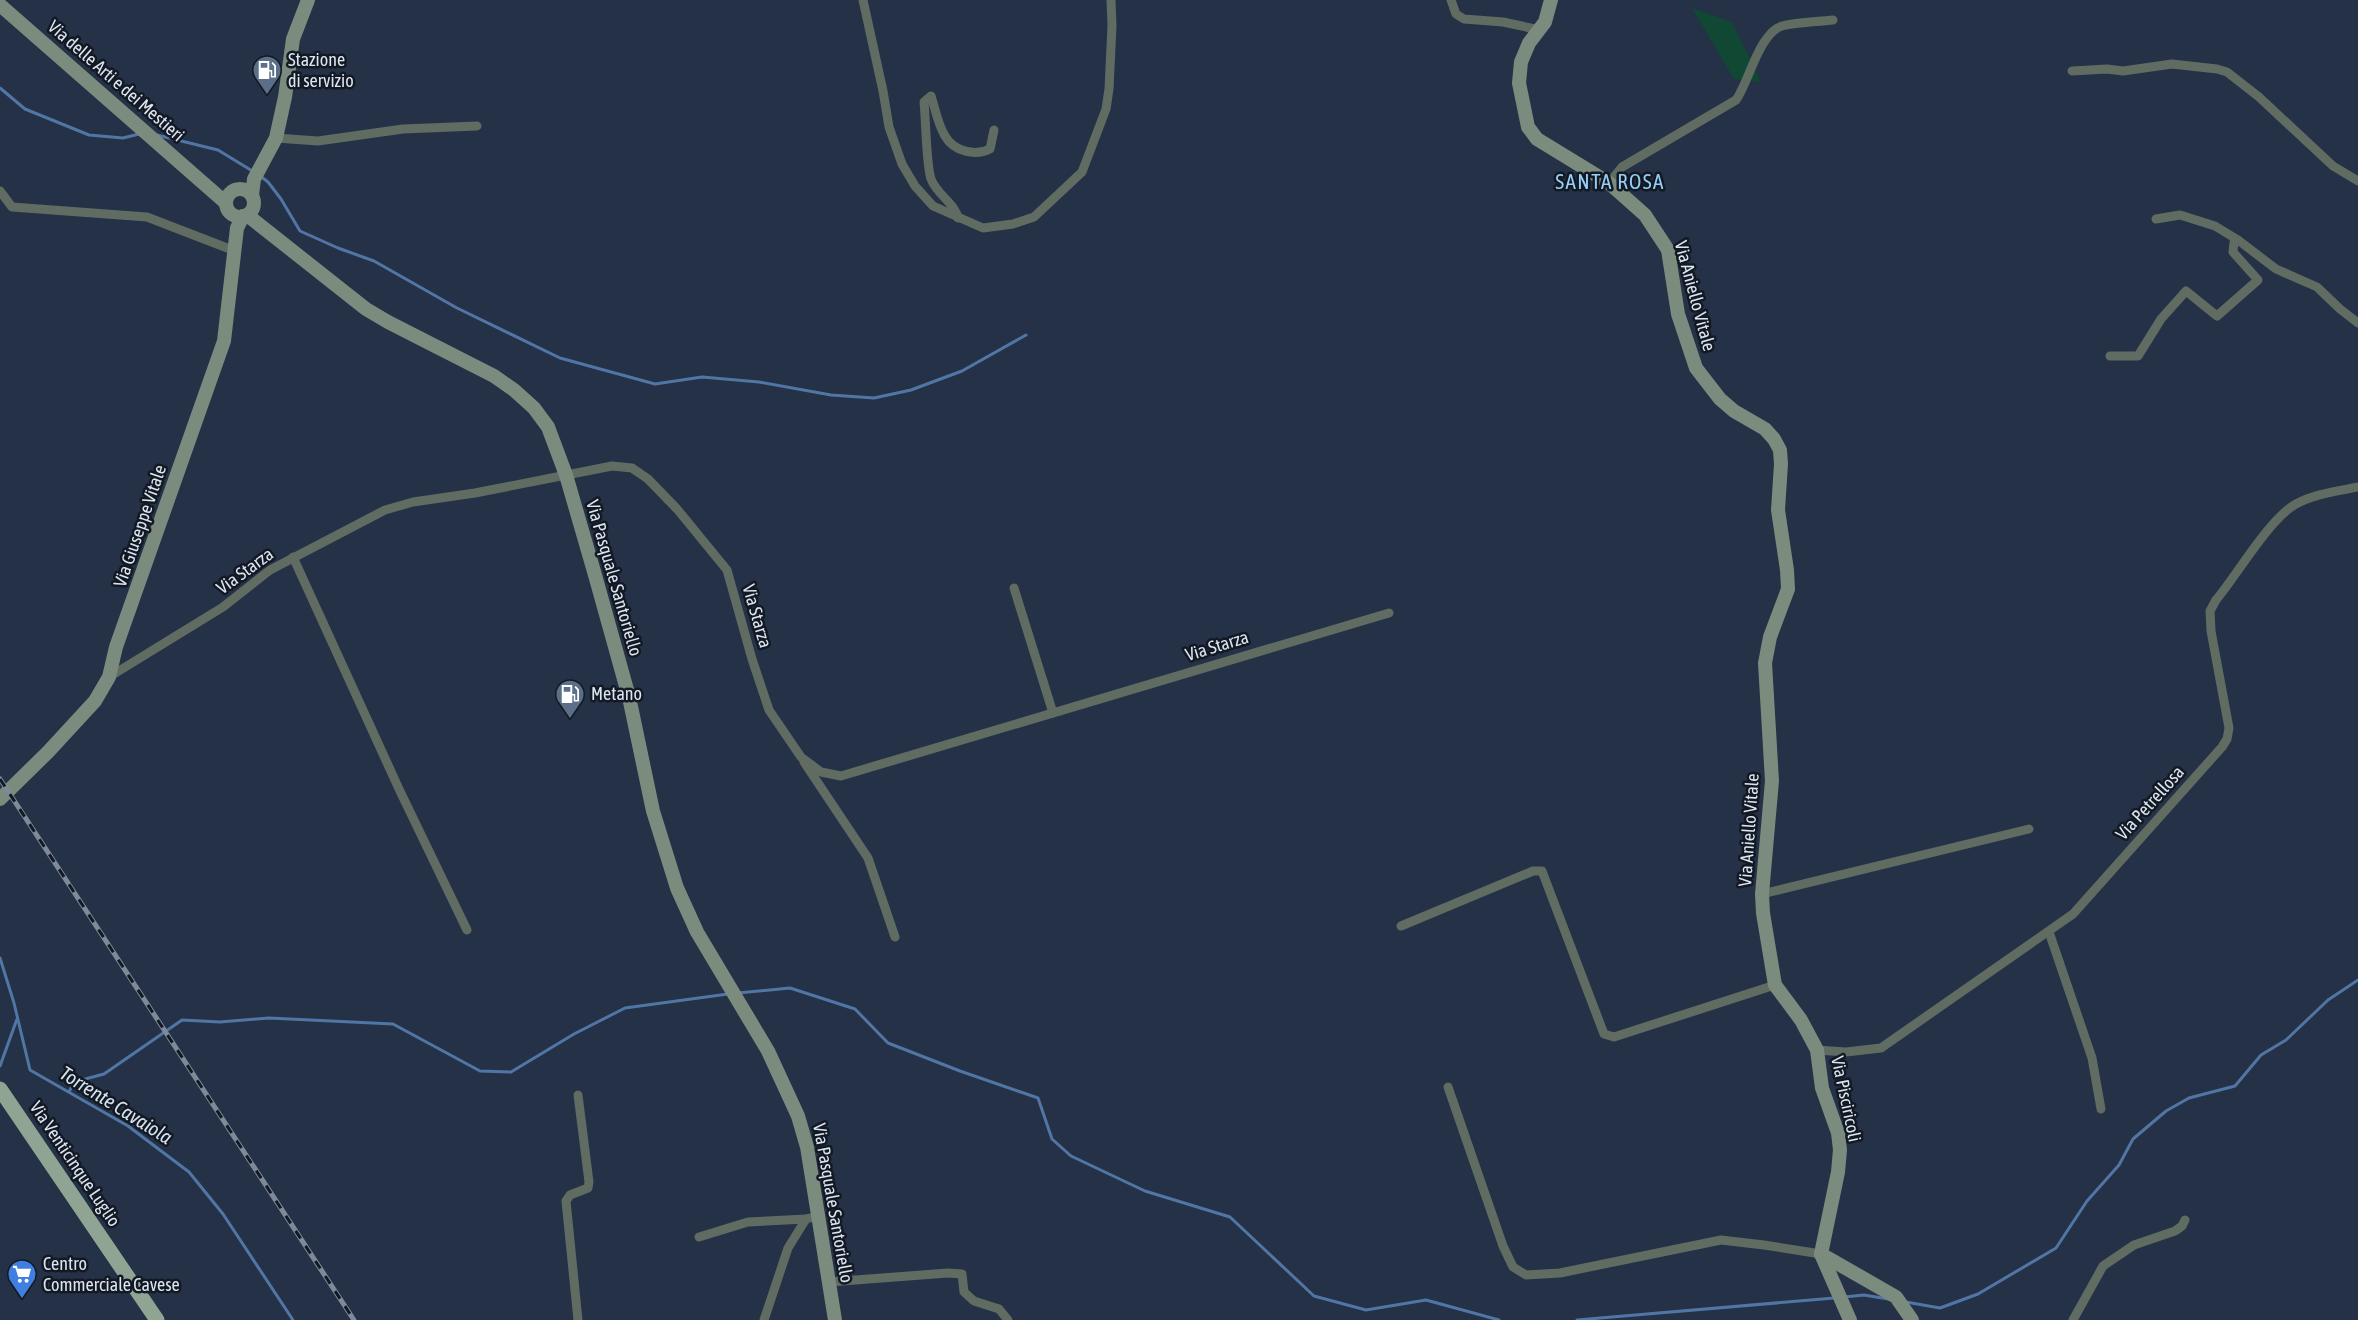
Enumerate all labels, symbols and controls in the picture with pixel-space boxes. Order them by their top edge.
street label: Via delle Arti e dei Mestieri [44,16,189,146]
place label: Stazione di servizio [288,49,354,91]
fuel station icon: Stazione di servizio [251,54,283,96]
district label: SANTA ROSA [1555,169,1665,193]
street label: Via Aniello Vitale [1671,238,1720,353]
street label: Via Giuseppe Vitale [109,462,170,590]
street label: Via Pasquale Santoriello [582,497,647,658]
street label: Via Starza [212,543,277,598]
street label: Via Starza [738,582,777,650]
street label: Via Starza [1183,626,1251,665]
fuel station icon: Metano [554,678,586,720]
place label: Metano [591,683,642,704]
street label: Via Petrellosa [2111,762,2188,844]
street label: Via Aniello Vitale [1734,773,1763,887]
street label: Via Pisciricoli [1827,1054,1866,1144]
water label: Torrente Cavaiola [56,1061,177,1148]
street label: Via Venticinque Luglio [26,1097,125,1230]
street label: Via Pasquale Santoriello [809,1122,858,1284]
place label: Centro Commerciale Cavese [43,1253,180,1295]
supermarket icon: Centro Commerciale Cavese [6,1258,38,1300]

